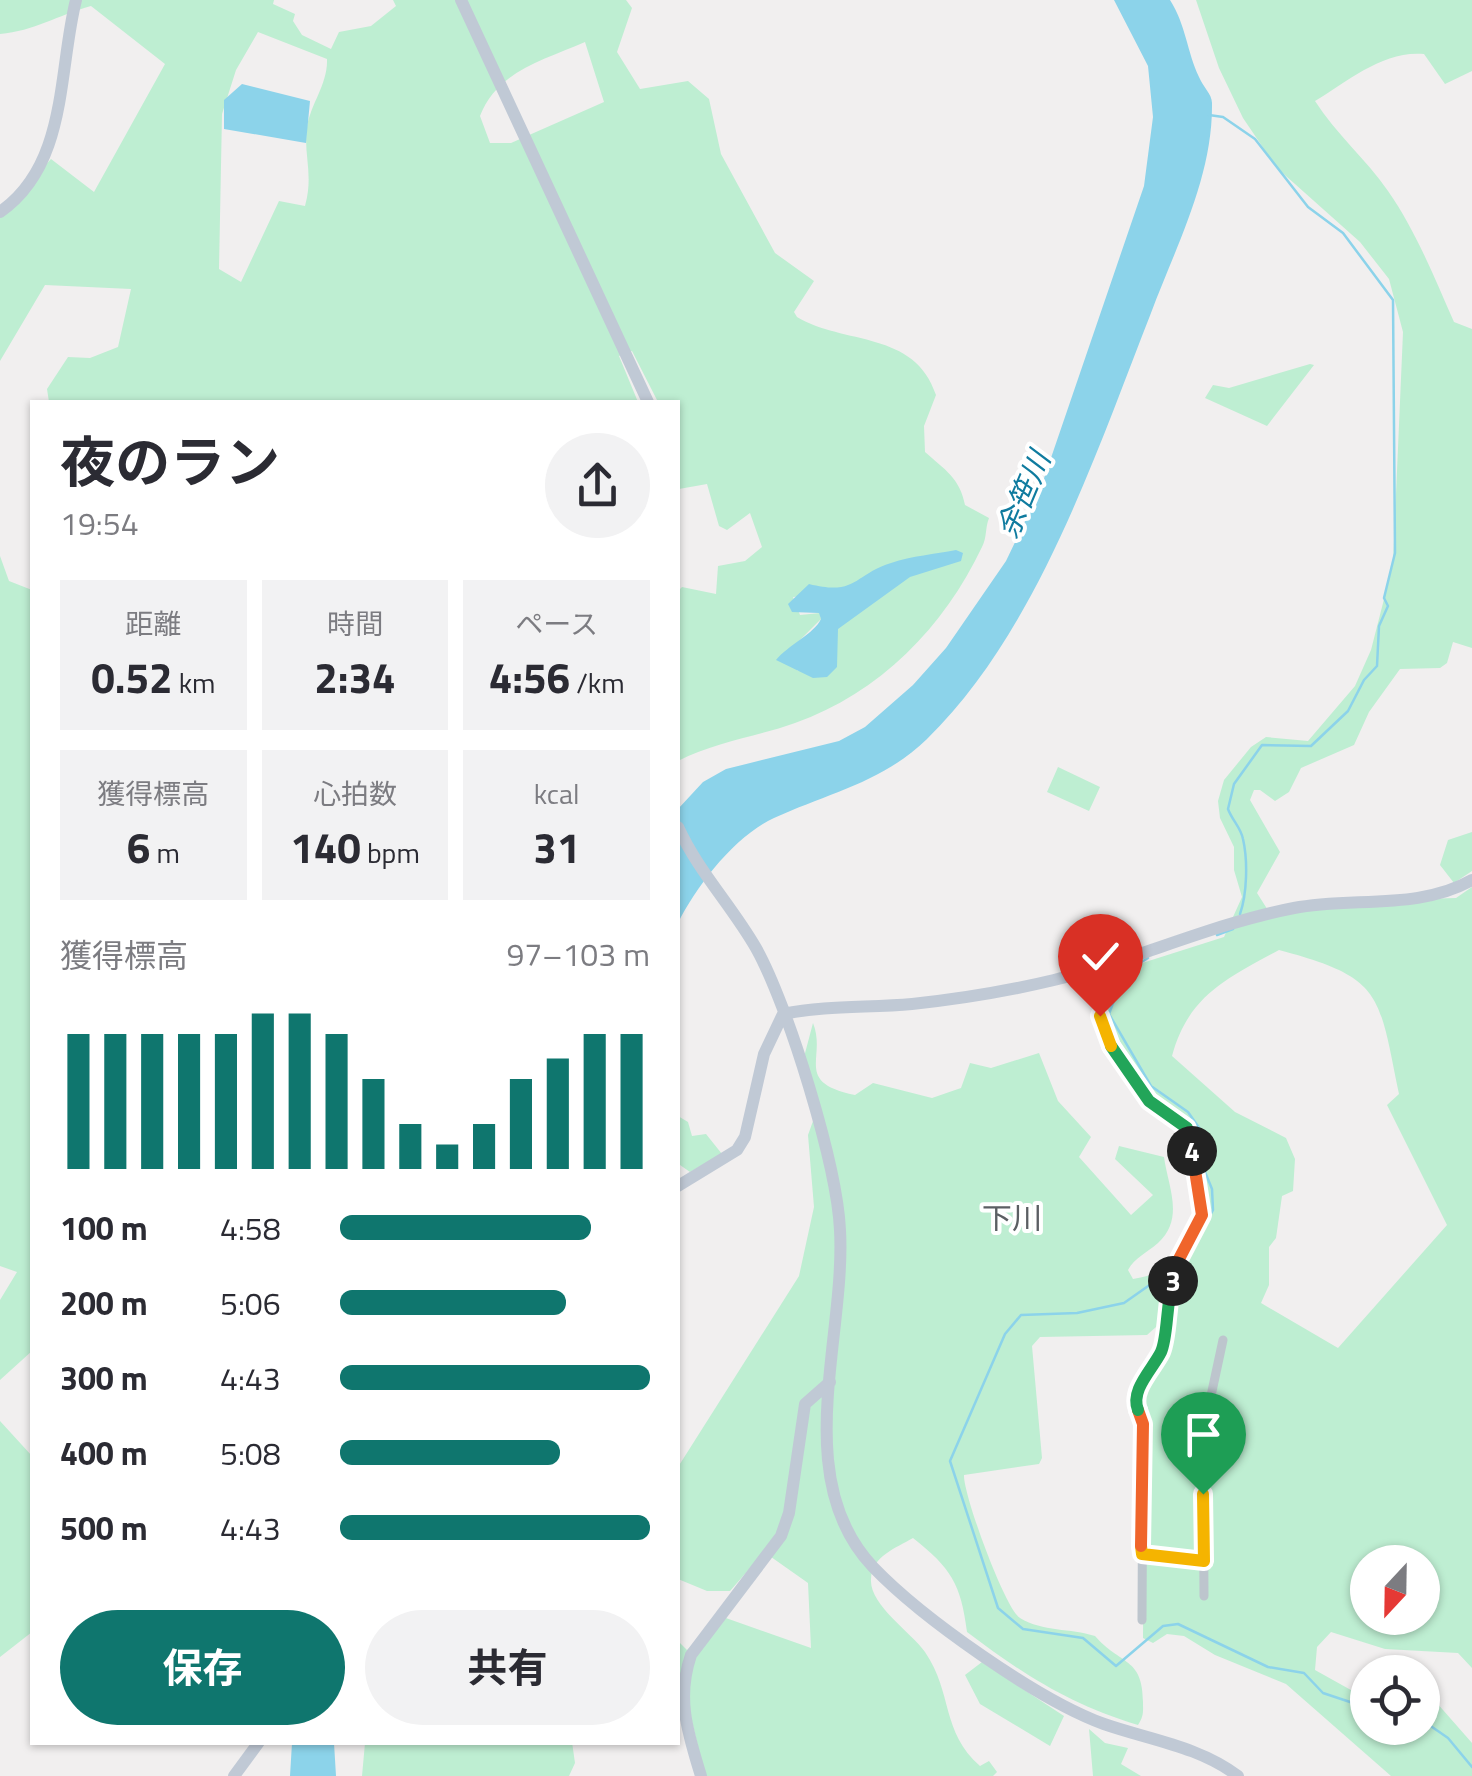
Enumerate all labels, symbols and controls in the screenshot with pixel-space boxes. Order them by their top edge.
text: 夜のラン [60,420,280,503]
button: share [545,433,650,538]
water label: 余笹川 [984,441,1063,545]
text: 19:54 [60,499,139,547]
text: 距離 [125,602,181,645]
text: 時間 [327,602,383,645]
text: ペース [515,602,598,645]
text: 0.52 [91,645,172,709]
text: 2:34 [314,645,396,709]
text: 4:56 [489,645,570,709]
text: km [172,661,215,704]
text: /km [570,661,625,704]
text: 獲得標高 [97,772,209,815]
text: 心拍数 [313,772,397,815]
text: kcal [534,772,580,815]
text: 6 [127,815,150,879]
text: 140 [290,815,361,879]
text: 31 [533,815,580,879]
text: m [150,831,180,874]
text: bpm [361,831,420,874]
pin [1058,914,1143,1017]
icon: check [1073,929,1128,984]
text: 97–103 m [506,930,650,978]
text: 獲得標高 [60,931,188,979]
pin: 4 [1167,1126,1217,1176]
text: 4 [1184,1129,1200,1172]
district label: 下川 [982,1195,1042,1241]
text: 100 m [60,1204,148,1252]
text: 4:58 [220,1204,281,1252]
pin: 3 [1148,1256,1198,1306]
text: 3 [1165,1259,1181,1302]
text: 200 m [60,1279,148,1327]
text: 5:06 [220,1279,281,1327]
text: 300 m [60,1354,148,1402]
text: 4:43 [220,1354,281,1402]
pin [1161,1392,1246,1495]
icon: arrive [1176,1407,1231,1462]
text: 400 m [60,1429,148,1477]
text: 5:08 [220,1429,281,1477]
text: 500 m [60,1504,148,1552]
text: 4:43 [220,1504,281,1552]
north arrow [1350,1545,1440,1635]
map controls [1350,1545,1440,1745]
button: 保存 [60,1610,345,1725]
button: 共有 [365,1610,650,1725]
button: locate [1350,1655,1440,1745]

